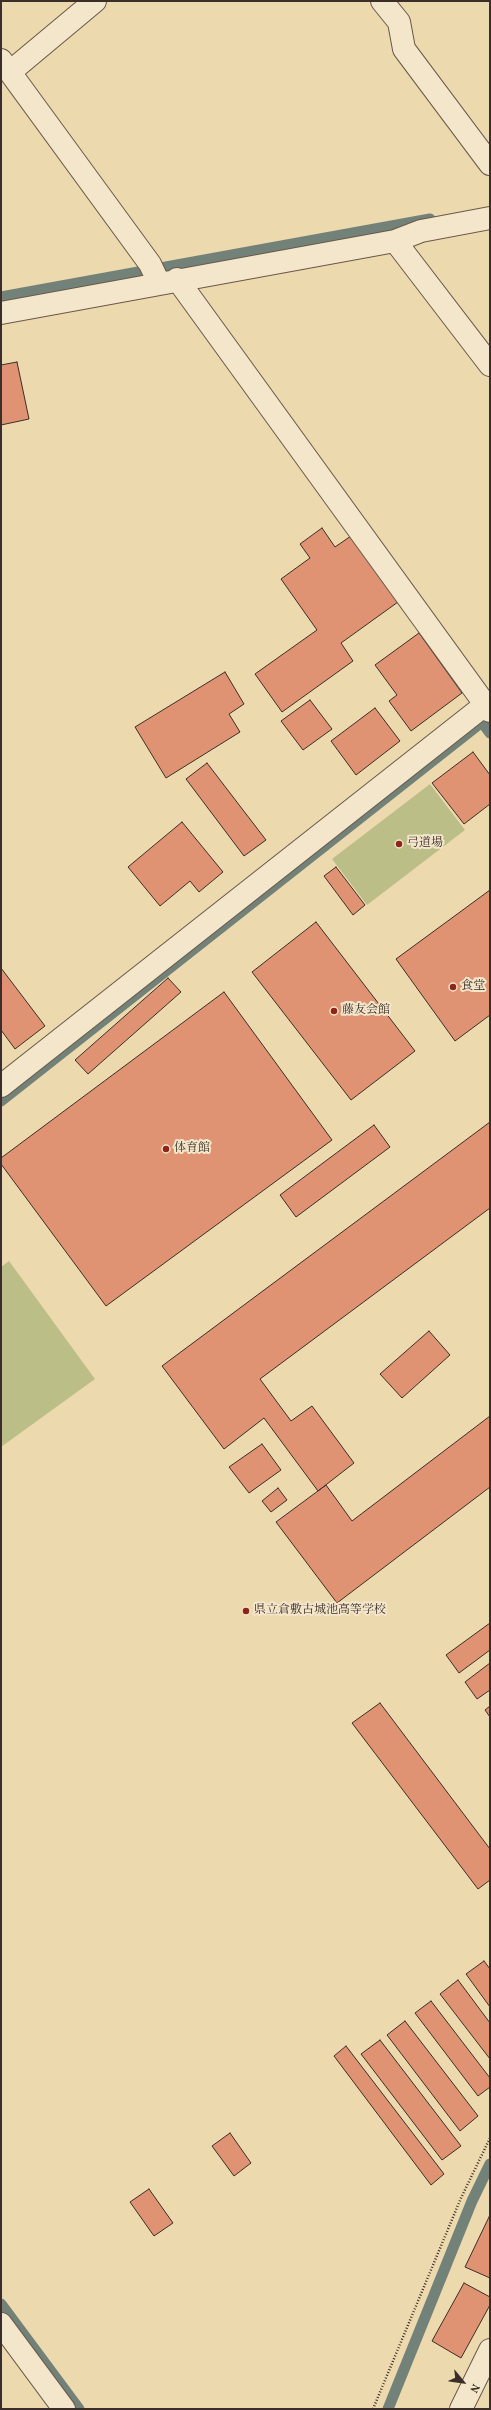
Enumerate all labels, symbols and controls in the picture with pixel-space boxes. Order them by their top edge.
place label: 弓道場 [407,837,443,851]
marker: 弓道場 [394,839,404,849]
place label: 食堂 [461,980,485,994]
marker: 食堂 [448,982,458,992]
place label: 藤友会館 [342,1004,390,1018]
marker: 藤友会館 [329,1006,339,1016]
place label: 体育館 [174,1142,210,1156]
marker: 体育館 [161,1144,171,1154]
place label: 県立倉敷古城池高等学校 [254,1604,386,1618]
marker: 県立倉敷古城池高等学校 [241,1606,251,1616]
north arrow [443,2362,483,2402]
text: N [465,2381,482,2395]

